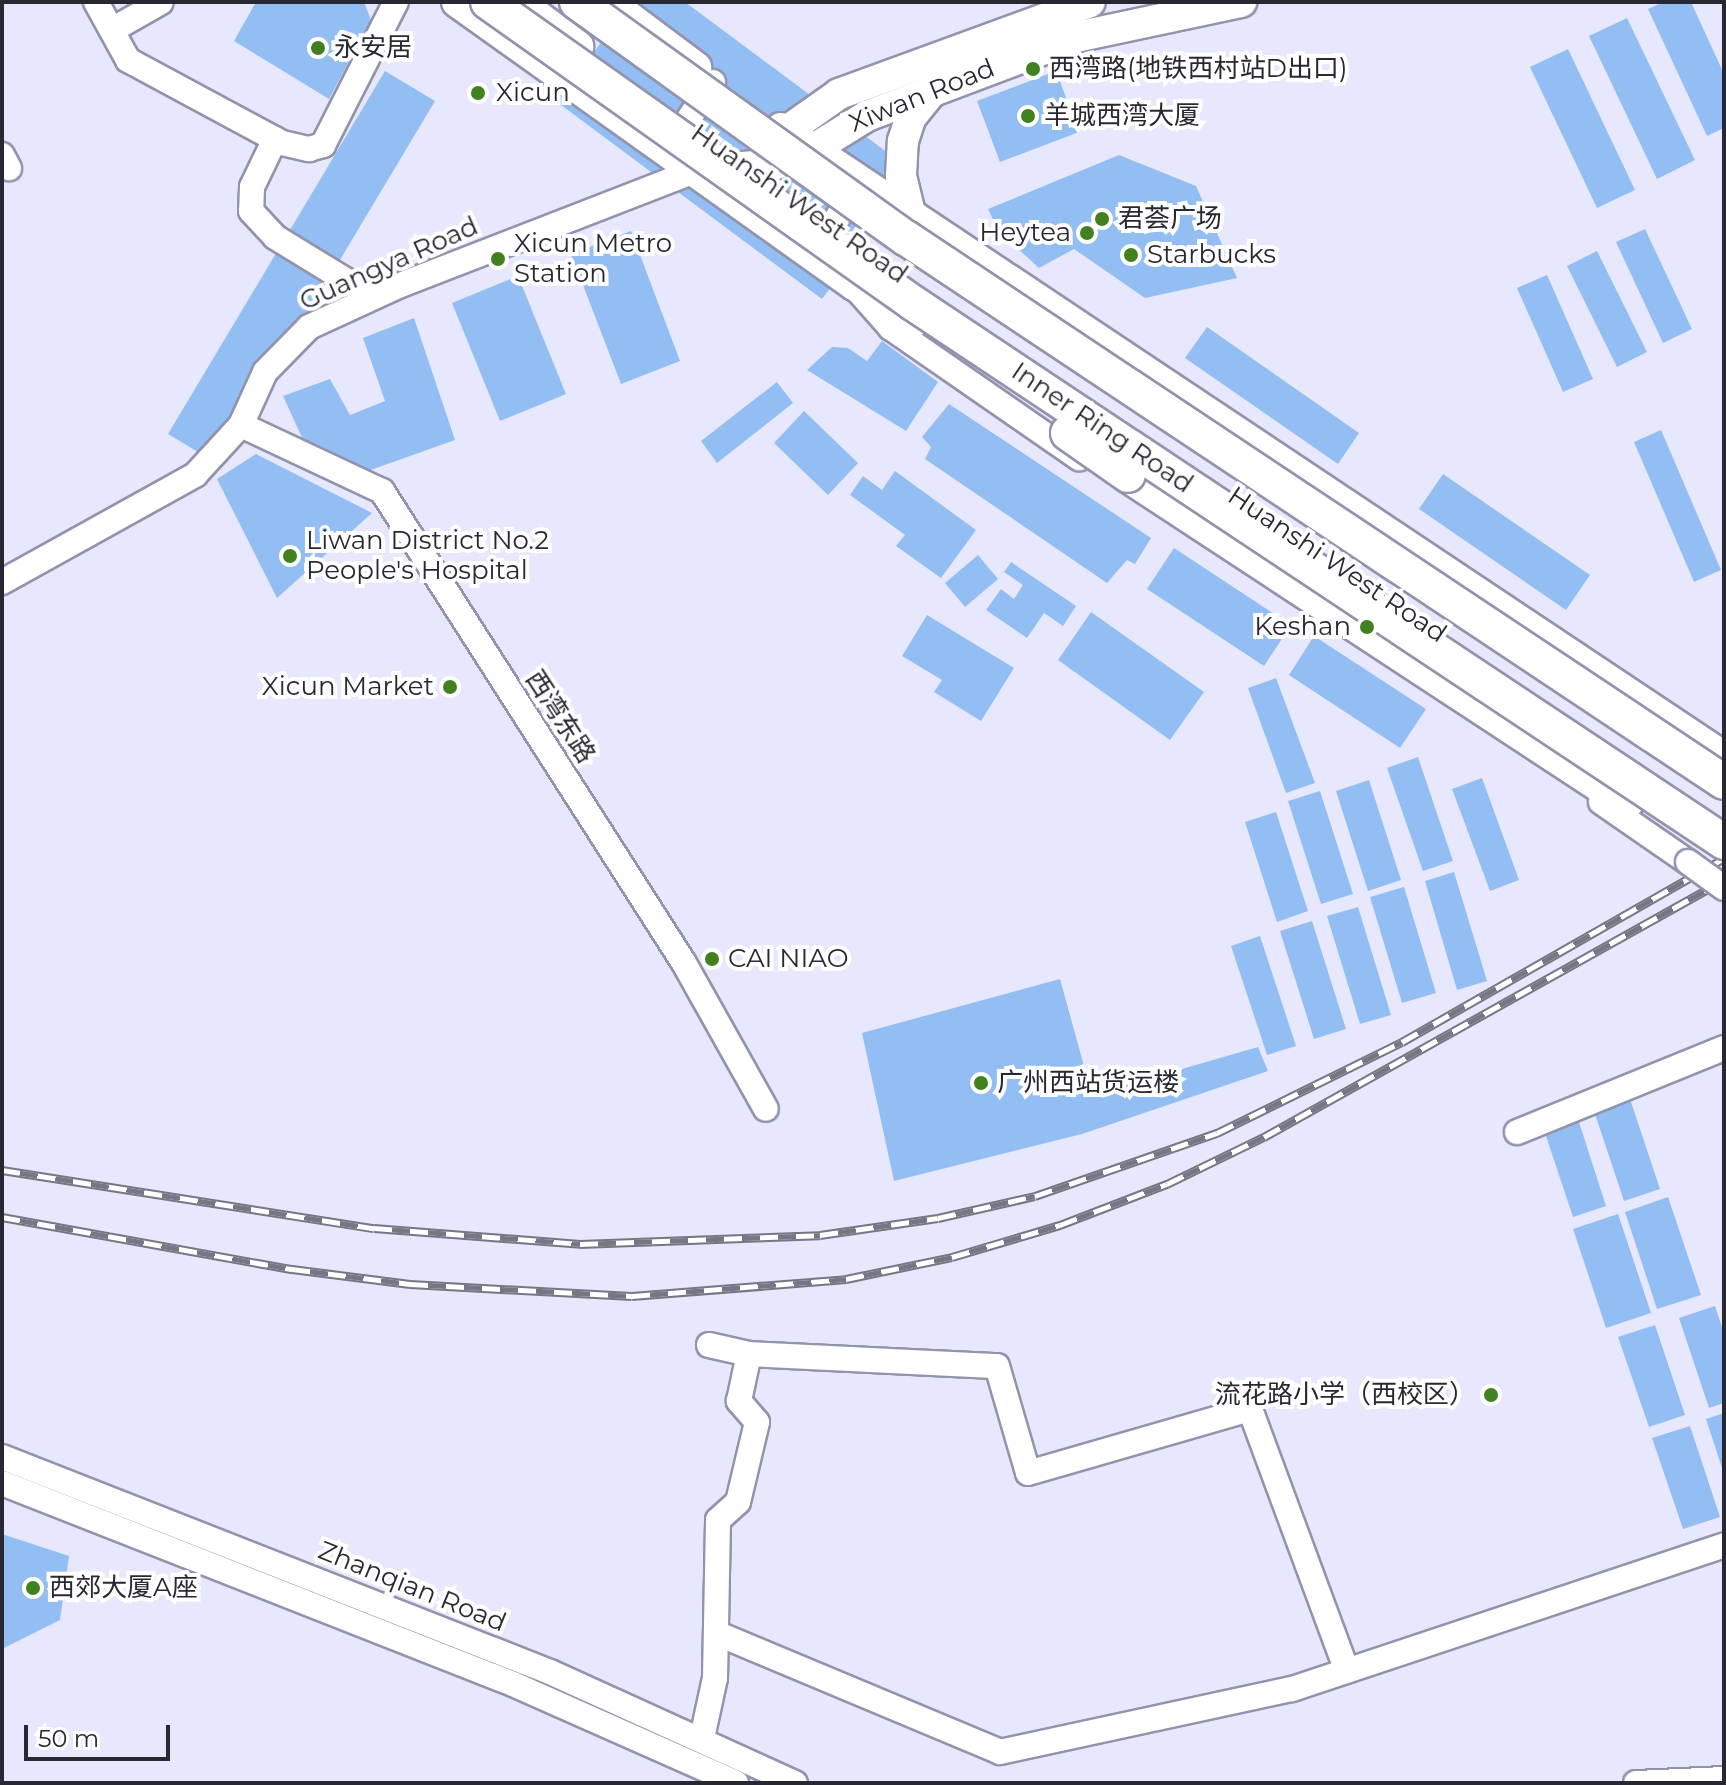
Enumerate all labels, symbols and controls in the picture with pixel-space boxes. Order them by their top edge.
place label: 永安居 [334,32,412,64]
marker: 永安居 [309,39,327,57]
street label: Xiwan Road [845,53,999,139]
place label: 西湾路(地铁西村站D出口) [1049,53,1348,85]
marker: 西湾路(地铁西村站D出口) [1024,60,1042,78]
place label: Xicun [496,77,570,109]
marker: Xicun [467,82,489,104]
place label: 羊城西湾大厦 [1044,100,1200,132]
marker: 羊城西湾大厦 [1019,107,1037,125]
street label: Huanshi West Road [685,118,913,290]
place label: 君荟广场 [1118,203,1222,235]
marker: 君荟广场 [1093,210,1111,228]
street label: Guangya Road [295,211,483,317]
place label: Heytea [979,217,1071,249]
marker: Heytea [1078,224,1096,242]
place label: Xicun Metro Station [514,228,672,290]
place label: Starbucks [1147,239,1276,271]
marker: Starbucks [1122,246,1140,264]
marker: Xicun Metro Station [489,250,507,268]
street label: Inner Ring Road [1005,356,1199,500]
street label: Huanshi West Road [1222,480,1452,650]
place label: Liwan District No.2 People's Hospital [306,525,549,586]
marker: Liwan District No.2 People's Hospital [281,547,299,565]
place label: Keshan [1254,611,1351,643]
marker: Keshan [1358,618,1376,636]
street label: 西湾东路 [519,665,601,769]
place label: Xicun Market [262,671,434,703]
marker: Xicun Market [441,678,459,696]
place label: CAI NIAO [728,943,848,975]
marker: CAI NIAO [703,950,721,968]
place label: 广州西站货运楼 [997,1067,1179,1099]
marker: 广州西站货运楼 [972,1074,990,1092]
place label: 流花路小学（西校区） [1215,1379,1475,1411]
marker: 流花路小学（西校区） [1482,1386,1500,1404]
street label: Zhanqian Road [314,1535,510,1639]
place label: 西郊大厦A座 [49,1572,198,1604]
marker: 西郊大厦A座 [24,1579,42,1597]
scale bar [28,1709,174,1759]
text: 50 m [38,1724,99,1753]

